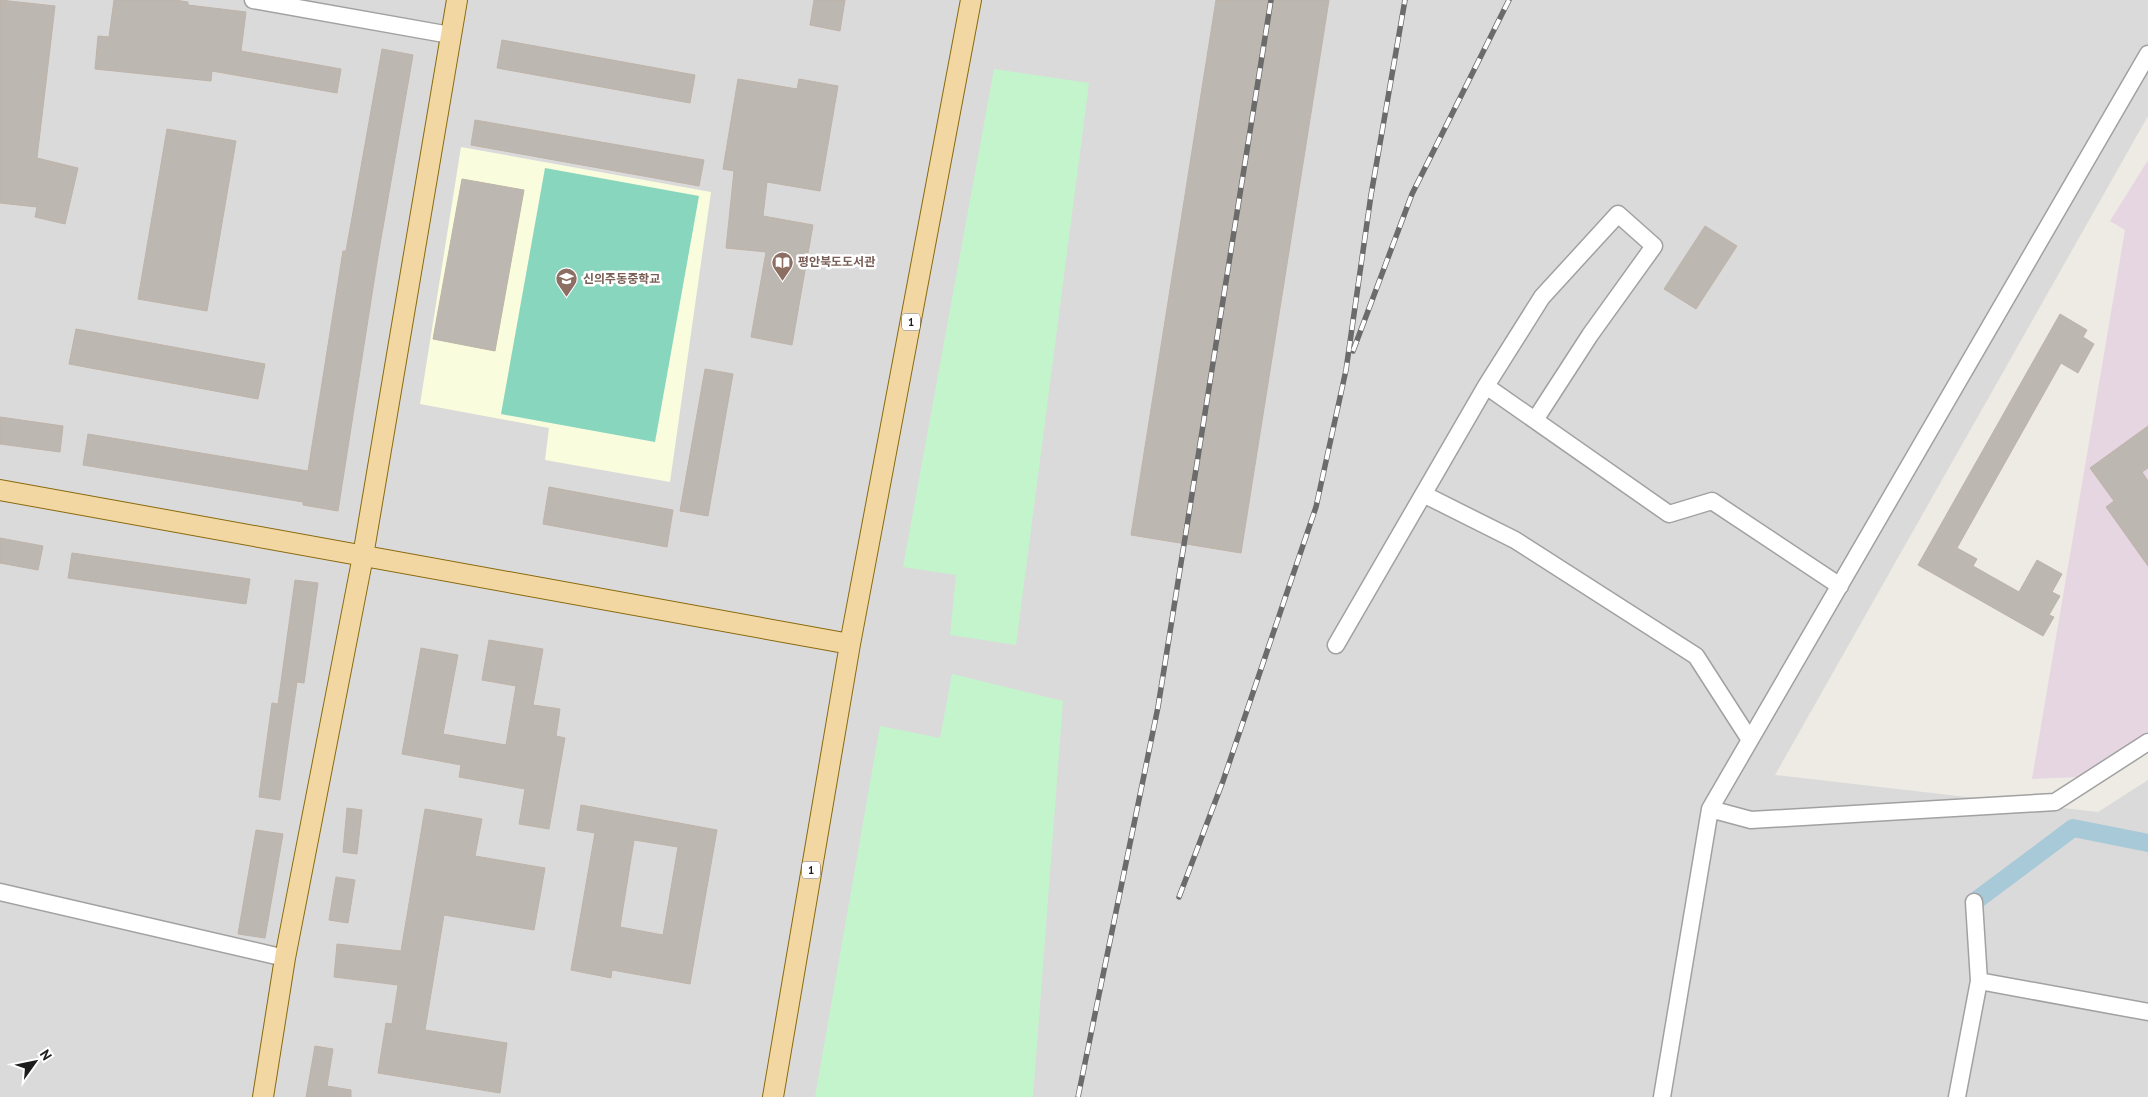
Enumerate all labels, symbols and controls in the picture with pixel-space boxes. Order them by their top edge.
library icon: 평안북도도서관 [770,250,794,281]
place label: 평안북도도서관 [798,254,875,269]
school or university icon: 신의주동중학교 [555,267,579,298]
place label: 신의주동중학교 [583,271,660,286]
road number: 1 [902,314,920,331]
road number: 1 [802,862,820,878]
north arrow [10,1037,60,1087]
text: N [36,1046,56,1064]

